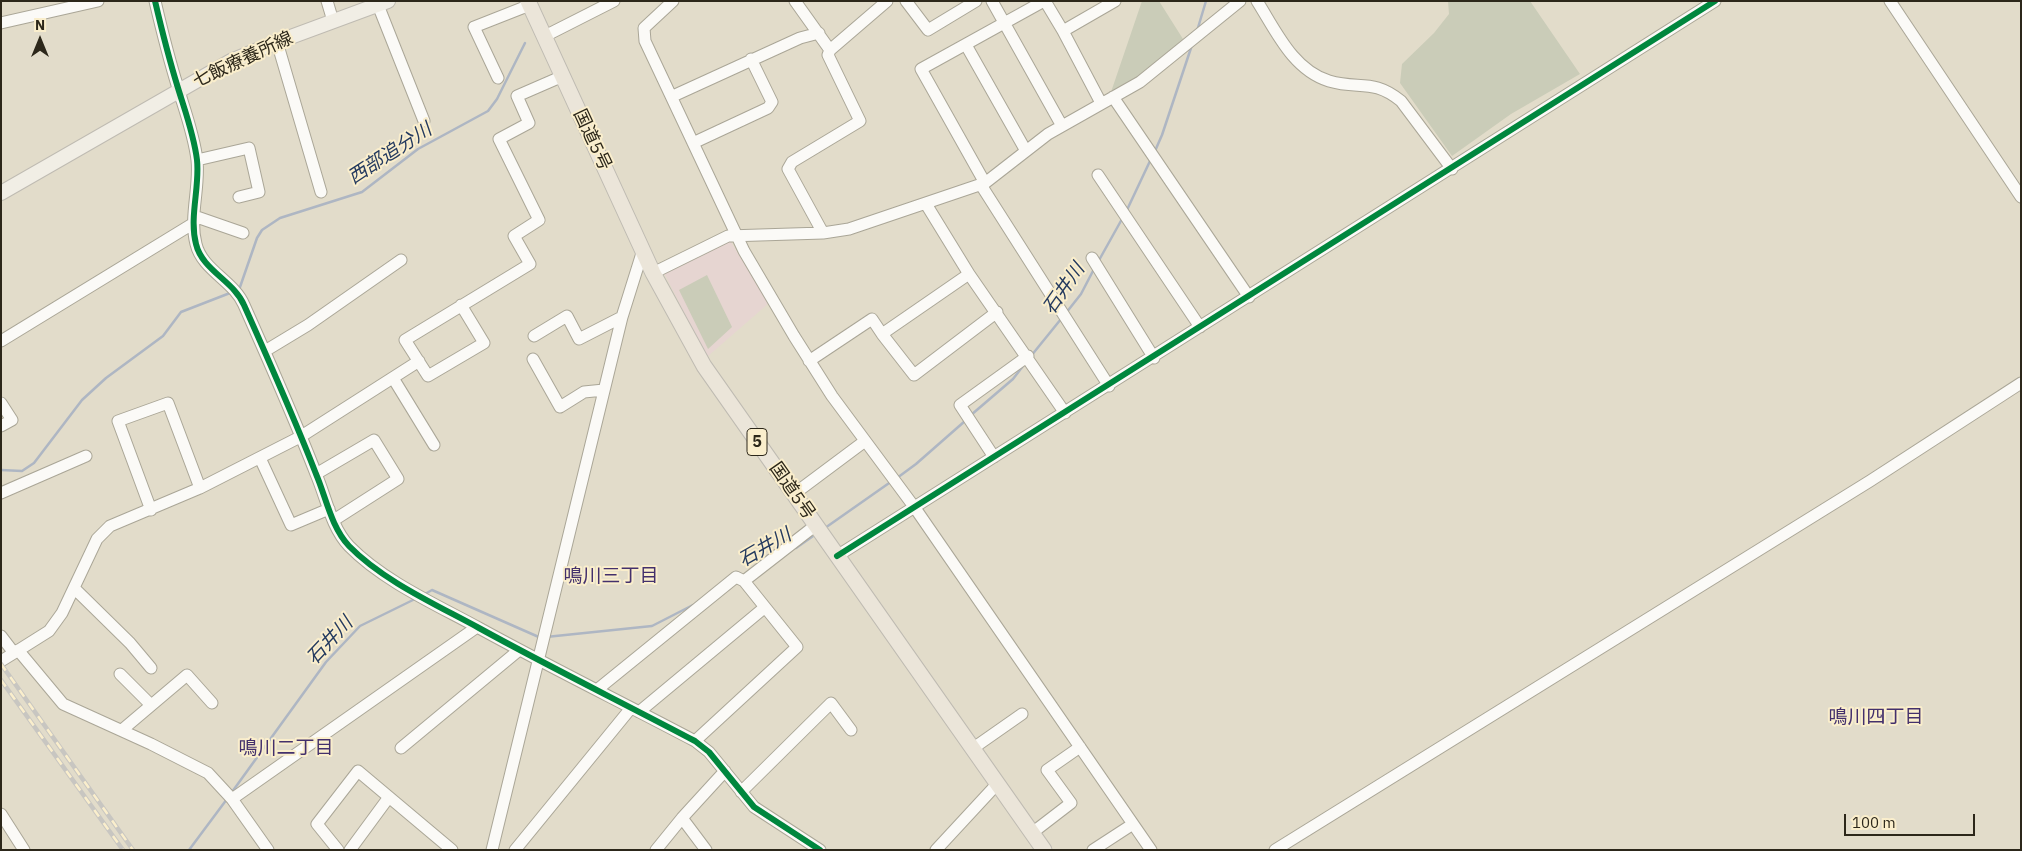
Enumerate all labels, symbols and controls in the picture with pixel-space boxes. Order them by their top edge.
north arrow [15,15,65,65]
text: N [35,16,45,34]
street label: 七飯療養所線 [189,27,297,93]
street label: 国道5号 [569,106,615,174]
water label: 西部追分川 [344,119,436,189]
water label: 石井川 [1038,259,1090,319]
road number: 5 [747,428,767,456]
street label: 国道5号 [765,458,819,524]
water label: 石井川 [735,524,795,572]
district label: 鳴川三丁目 [564,566,658,588]
water label: 石井川 [302,612,358,670]
district label: 鳴川四丁目 [1829,707,1923,729]
district label: 鳴川二丁目 [239,738,333,760]
scale bar [1847,804,1978,836]
text: 100 m [1852,813,1896,832]

